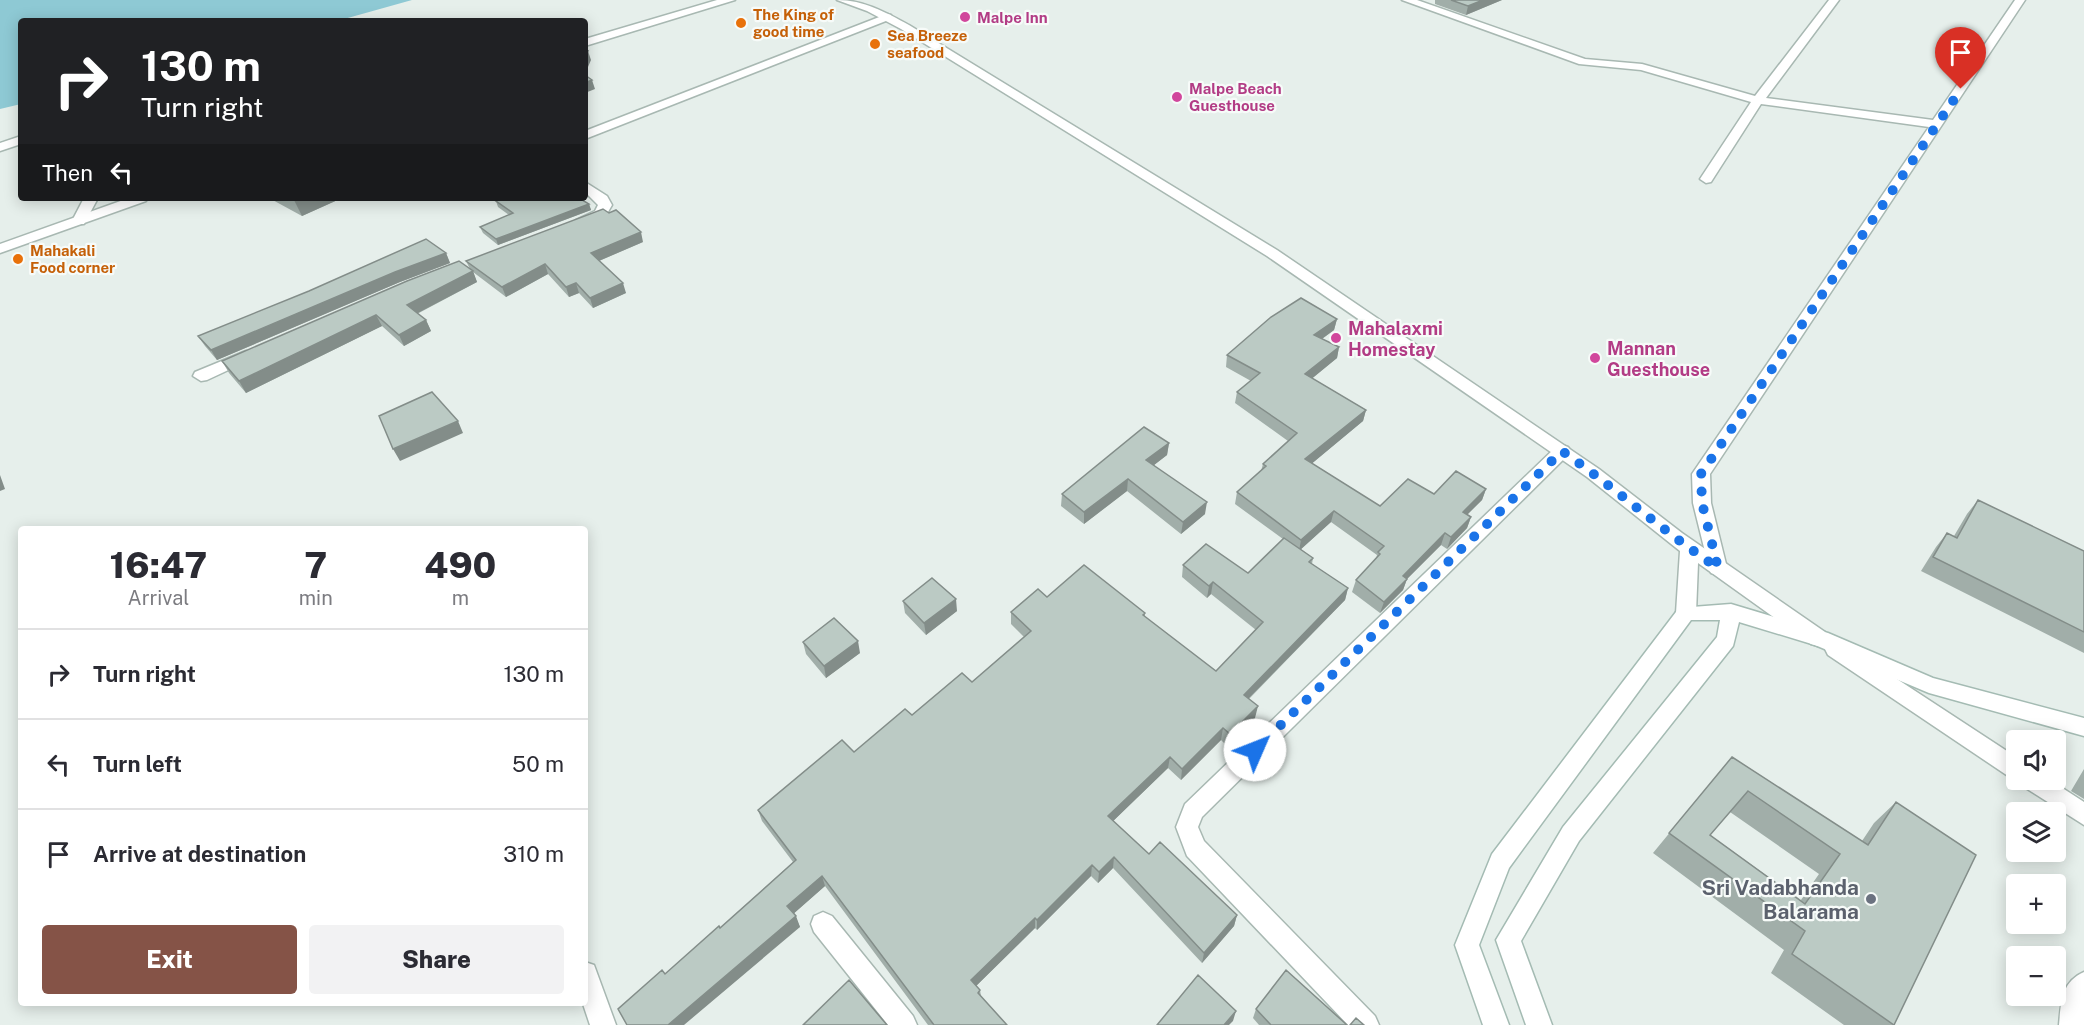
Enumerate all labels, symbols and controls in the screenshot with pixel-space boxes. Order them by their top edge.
place label: The King of good time [753,6,834,40]
place label: Malpe Inn [977,9,1048,26]
marker: Malpe Inn [958,10,972,24]
marker: The King of good time [734,16,748,30]
place label: Sea Breeze seafood [887,27,967,61]
pin [1935,27,1986,89]
icon: arrive [1944,36,1977,69]
marker: Sea Breeze seafood [868,37,882,51]
text: 130 m [141,41,261,90]
icon: right [42,42,120,120]
place label: Malpe Beach Guesthouse [1189,80,1282,114]
marker: Malpe Beach Guesthouse [1170,90,1184,104]
text: Turn right [141,91,264,123]
icon: left [105,156,138,189]
text: Then [42,160,93,186]
place label: Mahakali Food corner [30,242,115,276]
marker: Mahakali Food corner [11,252,25,266]
place label: Mahalaxmi Homestay [1348,318,1443,360]
marker: Mahalaxmi Homestay [1329,331,1343,345]
place label: Mannan Guesthouse [1607,338,1710,380]
marker: Mannan Guesthouse [1588,351,1602,365]
text: 16:47 [110,544,207,586]
text: 7 [304,544,327,586]
text: 490 [424,544,496,586]
text: Arrival [128,586,189,610]
text: min [299,586,333,610]
text: m [452,586,469,610]
icon: right [42,658,75,691]
text: Turn right [93,661,196,687]
text: 130 m [503,661,564,687]
position arrow [1223,718,1287,782]
map controls [2006,730,2066,1006]
button: sound [2006,730,2066,790]
icon: left [42,748,75,781]
text: Turn left [93,751,182,777]
text: 50 m [512,751,564,777]
button: layers [2006,802,2066,862]
icon: arrive [42,838,75,871]
text: Arrive at destination [93,841,306,867]
text: 310 m [503,841,564,867]
button: + [2006,874,2066,934]
place label: Sri Vadabhanda Balarama [1701,875,1859,924]
marker: Sri Vadabhanda Balarama [1864,892,1878,906]
button: Exit [42,925,297,994]
button: Share [309,925,564,994]
button: − [2006,946,2066,1006]

